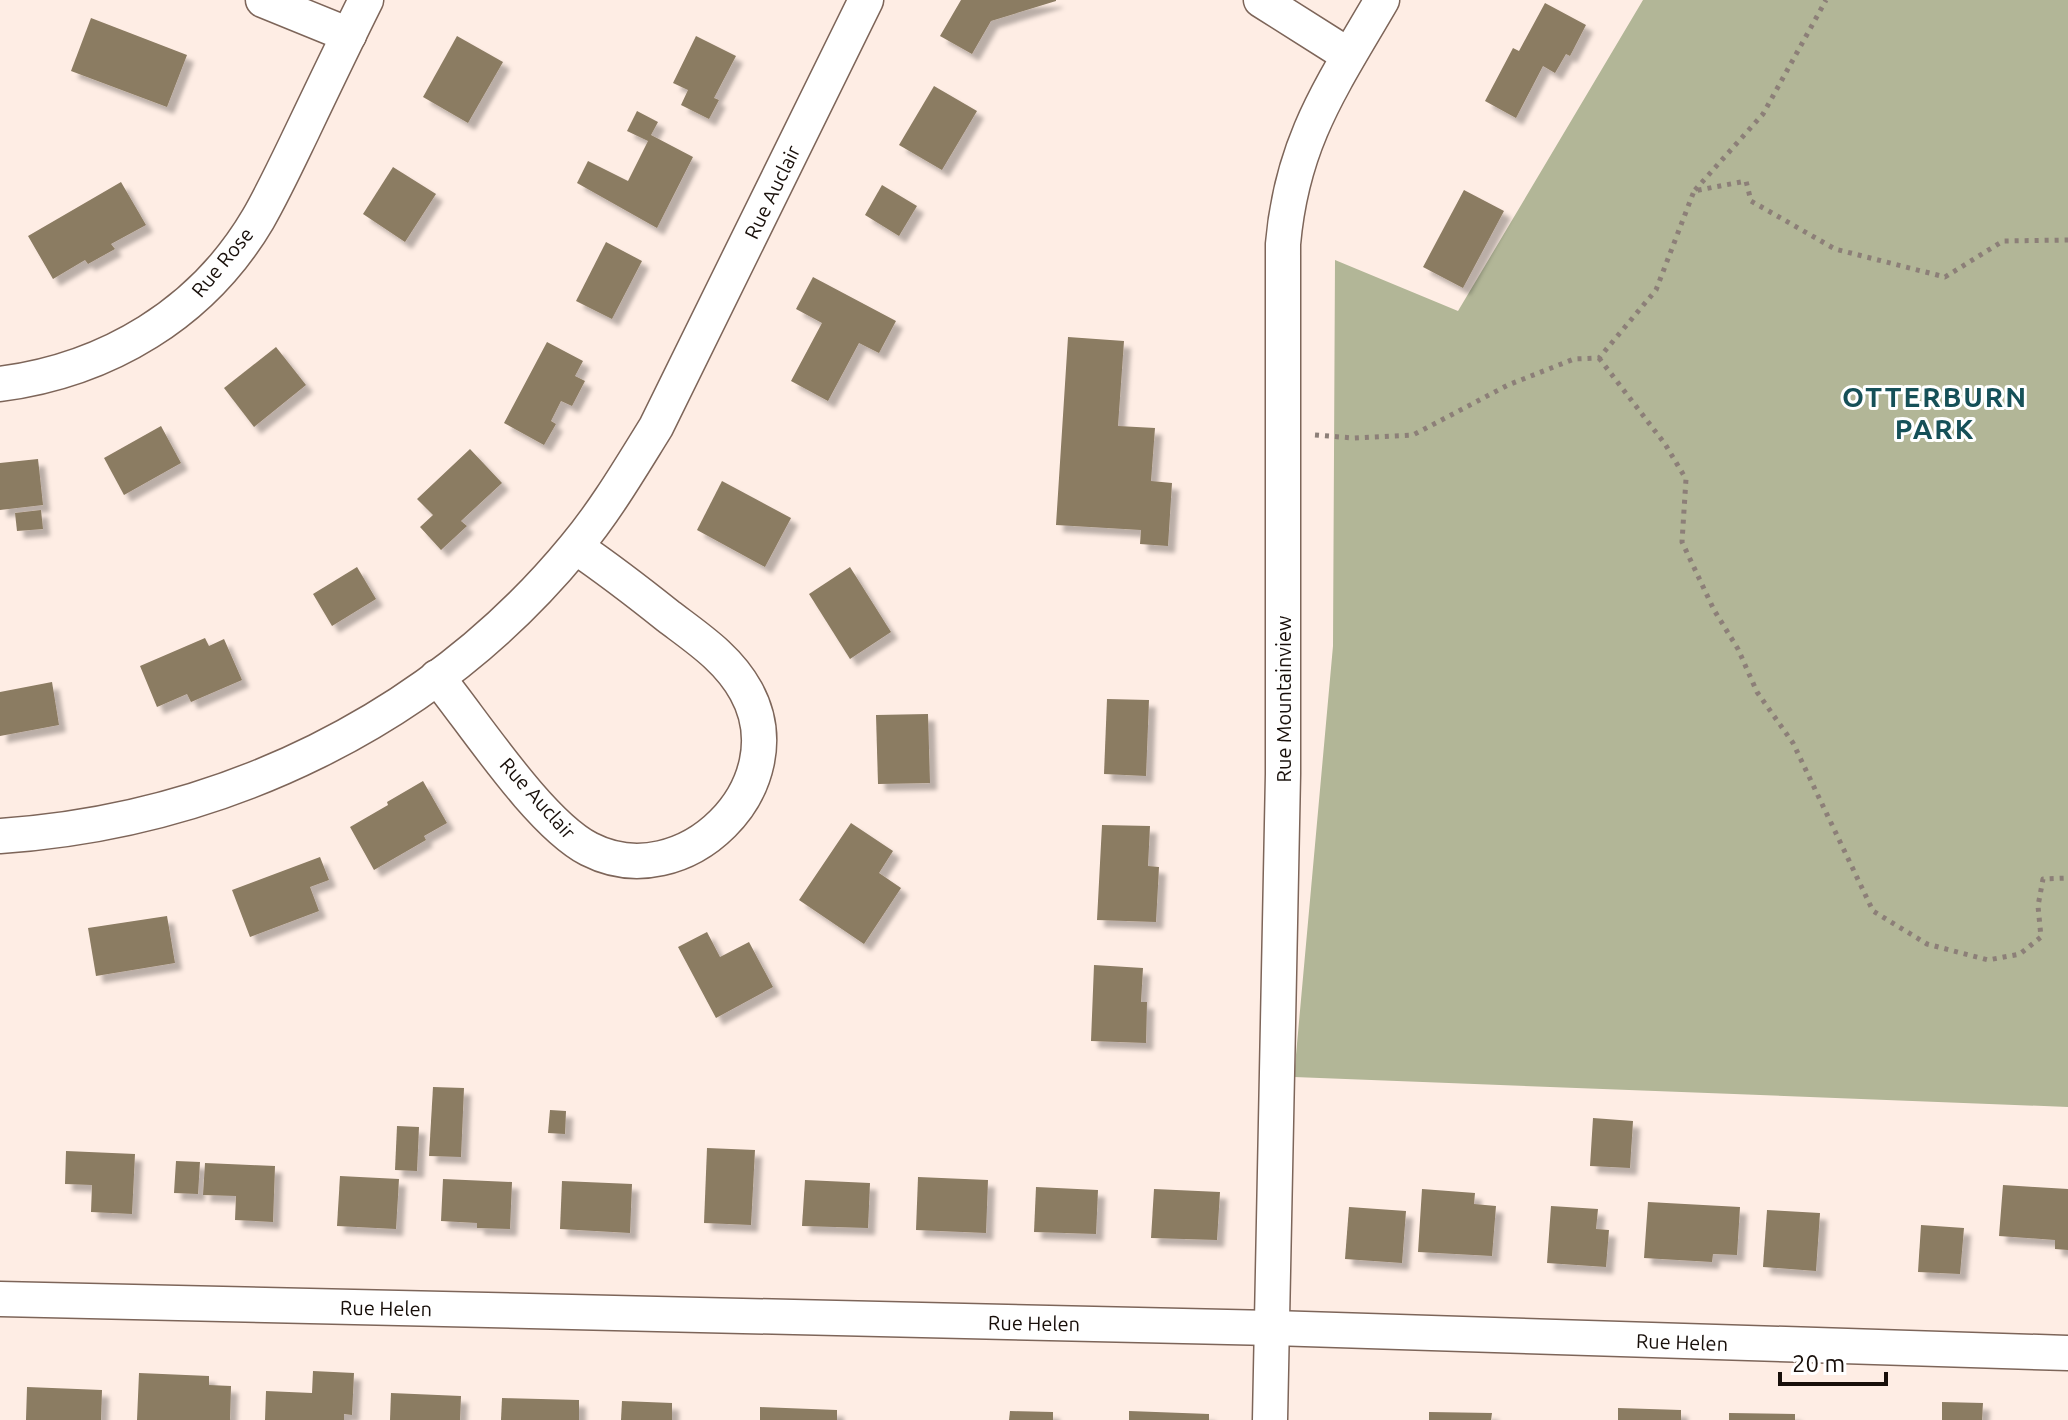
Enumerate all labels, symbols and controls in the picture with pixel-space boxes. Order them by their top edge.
street label: Rue Auclair [739,141,805,243]
street label: Rue Rose [186,223,258,301]
district label: OTTERBURN PARK [1842,381,2028,444]
street label: Rue Mountainview [1272,615,1295,782]
street label: Rue Auclair [496,753,581,844]
street label: Rue Helen [340,1296,432,1320]
street label: Rue Helen [988,1311,1080,1335]
street label: Rue Helen [1636,1329,1728,1355]
scale bar [1780,1336,1886,1386]
text: 20 m [1792,1350,1845,1377]

